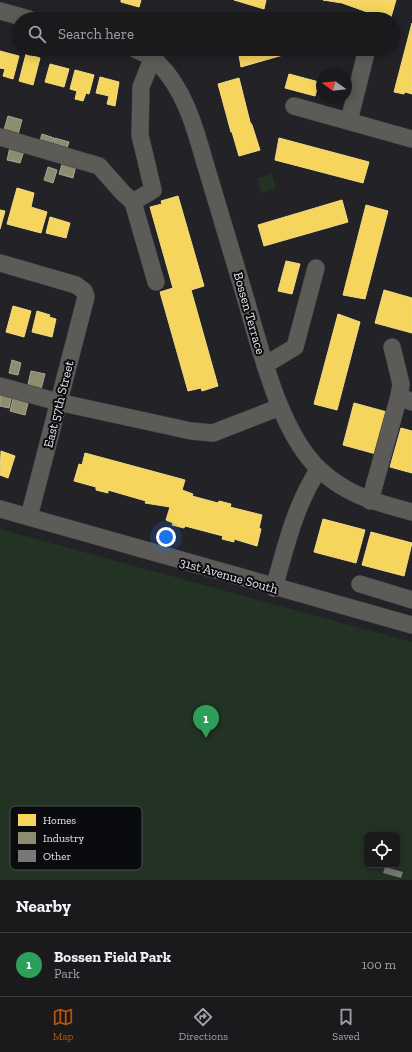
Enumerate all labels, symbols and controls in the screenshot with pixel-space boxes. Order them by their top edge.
search box [12,12,400,56]
icon: search [26,23,48,45]
text: Search here [58,25,134,43]
north arrow [316,68,352,104]
street label: Bossen Terrace [231,270,268,356]
street label: East 57th Street [40,359,77,449]
your location [156,527,176,547]
street label: 31st Avenue South [178,554,280,597]
pin: 1 [193,705,219,738]
legend [10,806,142,870]
text: Homes [43,814,76,827]
text: Industry [43,832,85,845]
map controls [364,832,400,868]
button: locate [364,832,400,868]
text: Other [43,850,71,863]
text: Nearby [16,896,71,916]
text: Bossen Field Park [54,948,171,966]
text: 1 [26,957,32,972]
text: 100 m [362,957,396,972]
text: Park [54,966,80,981]
tab: Map [52,1006,74,1043]
tab: Directions [178,1006,228,1043]
tab: Saved [332,1006,360,1043]

